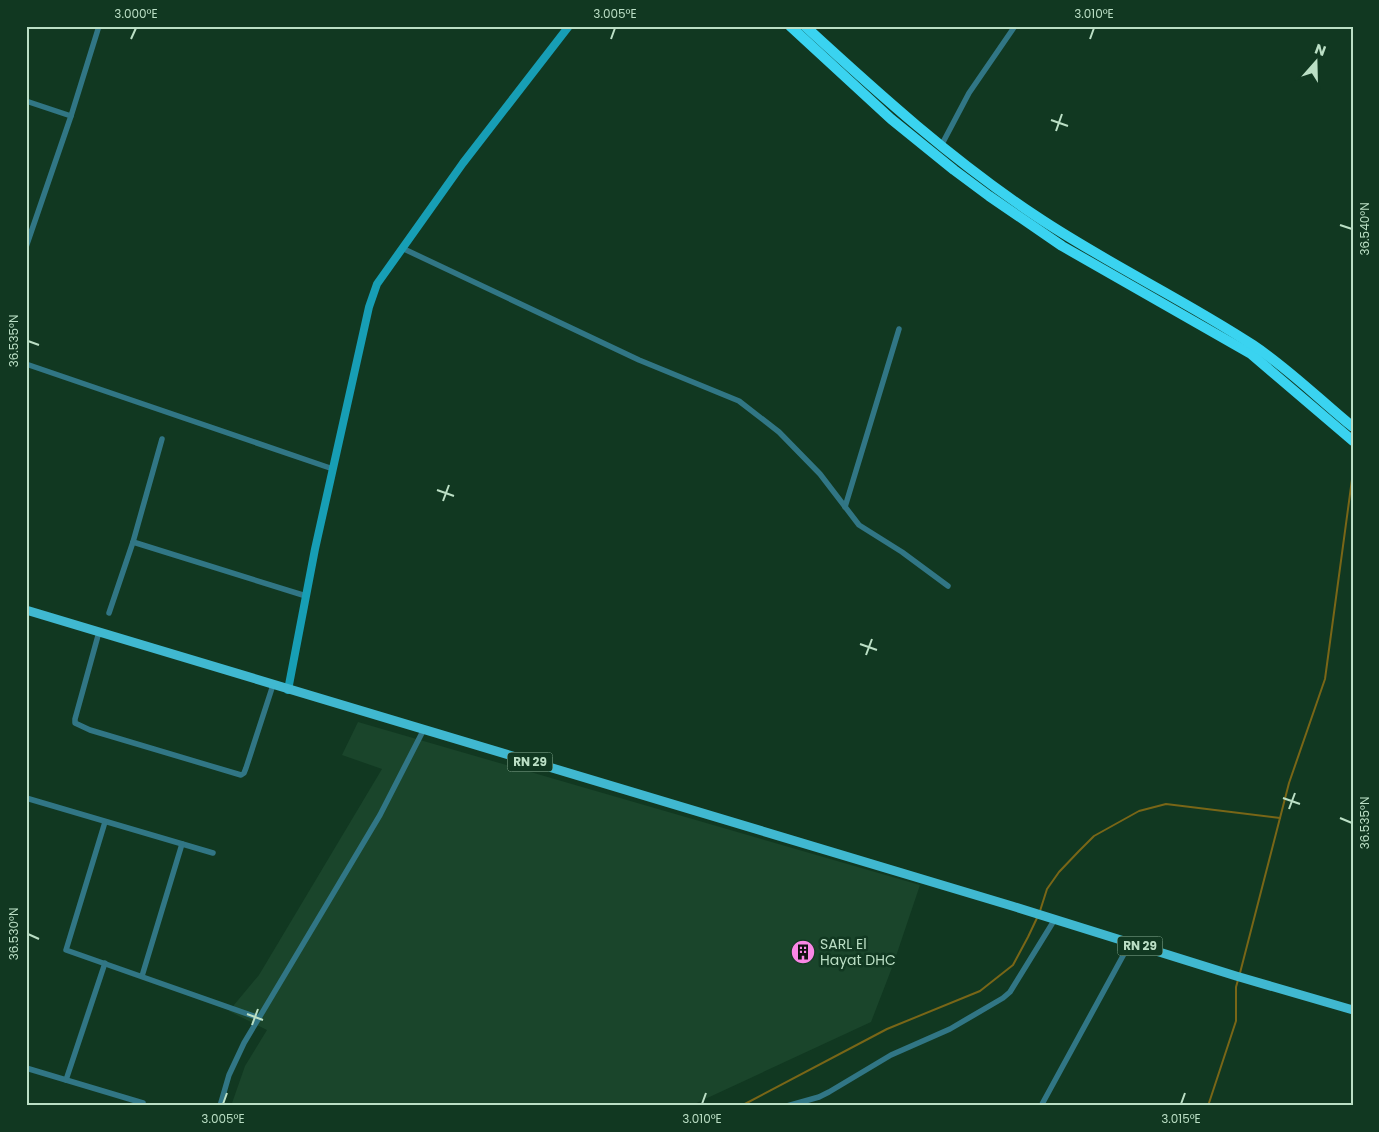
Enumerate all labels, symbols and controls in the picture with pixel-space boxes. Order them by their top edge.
text: 3.000°E [114,5,158,22]
text: 3.005°E [593,5,637,22]
text: 3.010°E [1074,5,1114,22]
north arrow [1292,38,1342,88]
text: N [1312,39,1329,61]
text: 36.540°N [1356,202,1373,256]
text: 36.535°N [5,315,22,367]
road number: RN 29 [508,752,552,772]
text: 36.535°N [1356,797,1373,849]
text: 36.530°N [5,908,22,960]
place label: SARL El Hayat DHC [820,934,896,970]
road number: RN 29 [1118,936,1162,956]
building icon: SARL El Hayat DHC [790,939,816,965]
text: 3.005°E [201,1110,245,1127]
text: 3.010°E [682,1110,722,1127]
text: 3.015°E [1161,1110,1201,1127]

